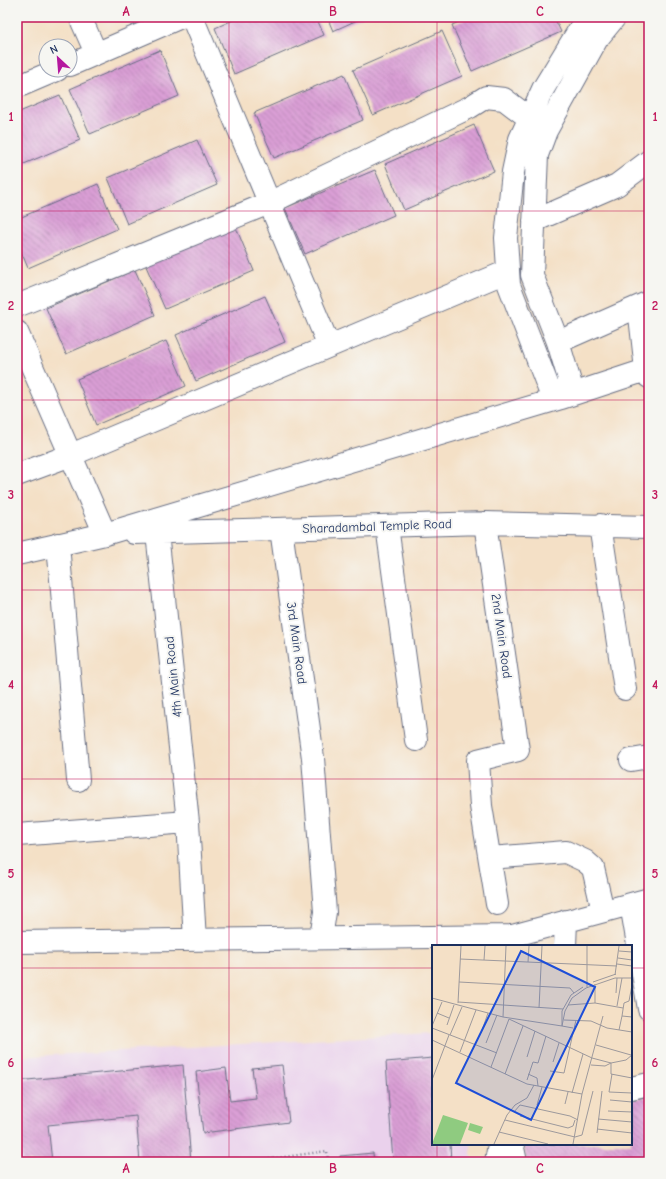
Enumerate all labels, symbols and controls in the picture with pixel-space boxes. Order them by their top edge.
text: A [122,4,130,19]
text: B [329,4,337,19]
text: C [536,4,544,19]
north arrow [38,38,78,78]
text: N [48,42,60,57]
text: 1 [8,109,14,124]
text: 1 [652,109,658,124]
text: 2 [8,298,14,313]
text: 2 [652,298,658,313]
text: 3 [8,487,14,502]
text: 3 [652,487,658,502]
street label: Sharadambal Temple Road [302,516,452,536]
street label: 2nd Main Road [489,593,515,679]
street label: 3rd Main Road [284,601,310,685]
street label: 4th Main Road [161,636,185,718]
text: 4 [8,677,14,692]
text: 4 [652,677,658,692]
text: 5 [8,866,15,881]
text: 5 [652,866,659,881]
inset map [432,945,632,1145]
text: 6 [8,1055,15,1070]
text: 6 [652,1055,659,1070]
text: A [122,1161,130,1176]
text: B [329,1161,337,1176]
text: C [536,1161,544,1176]

